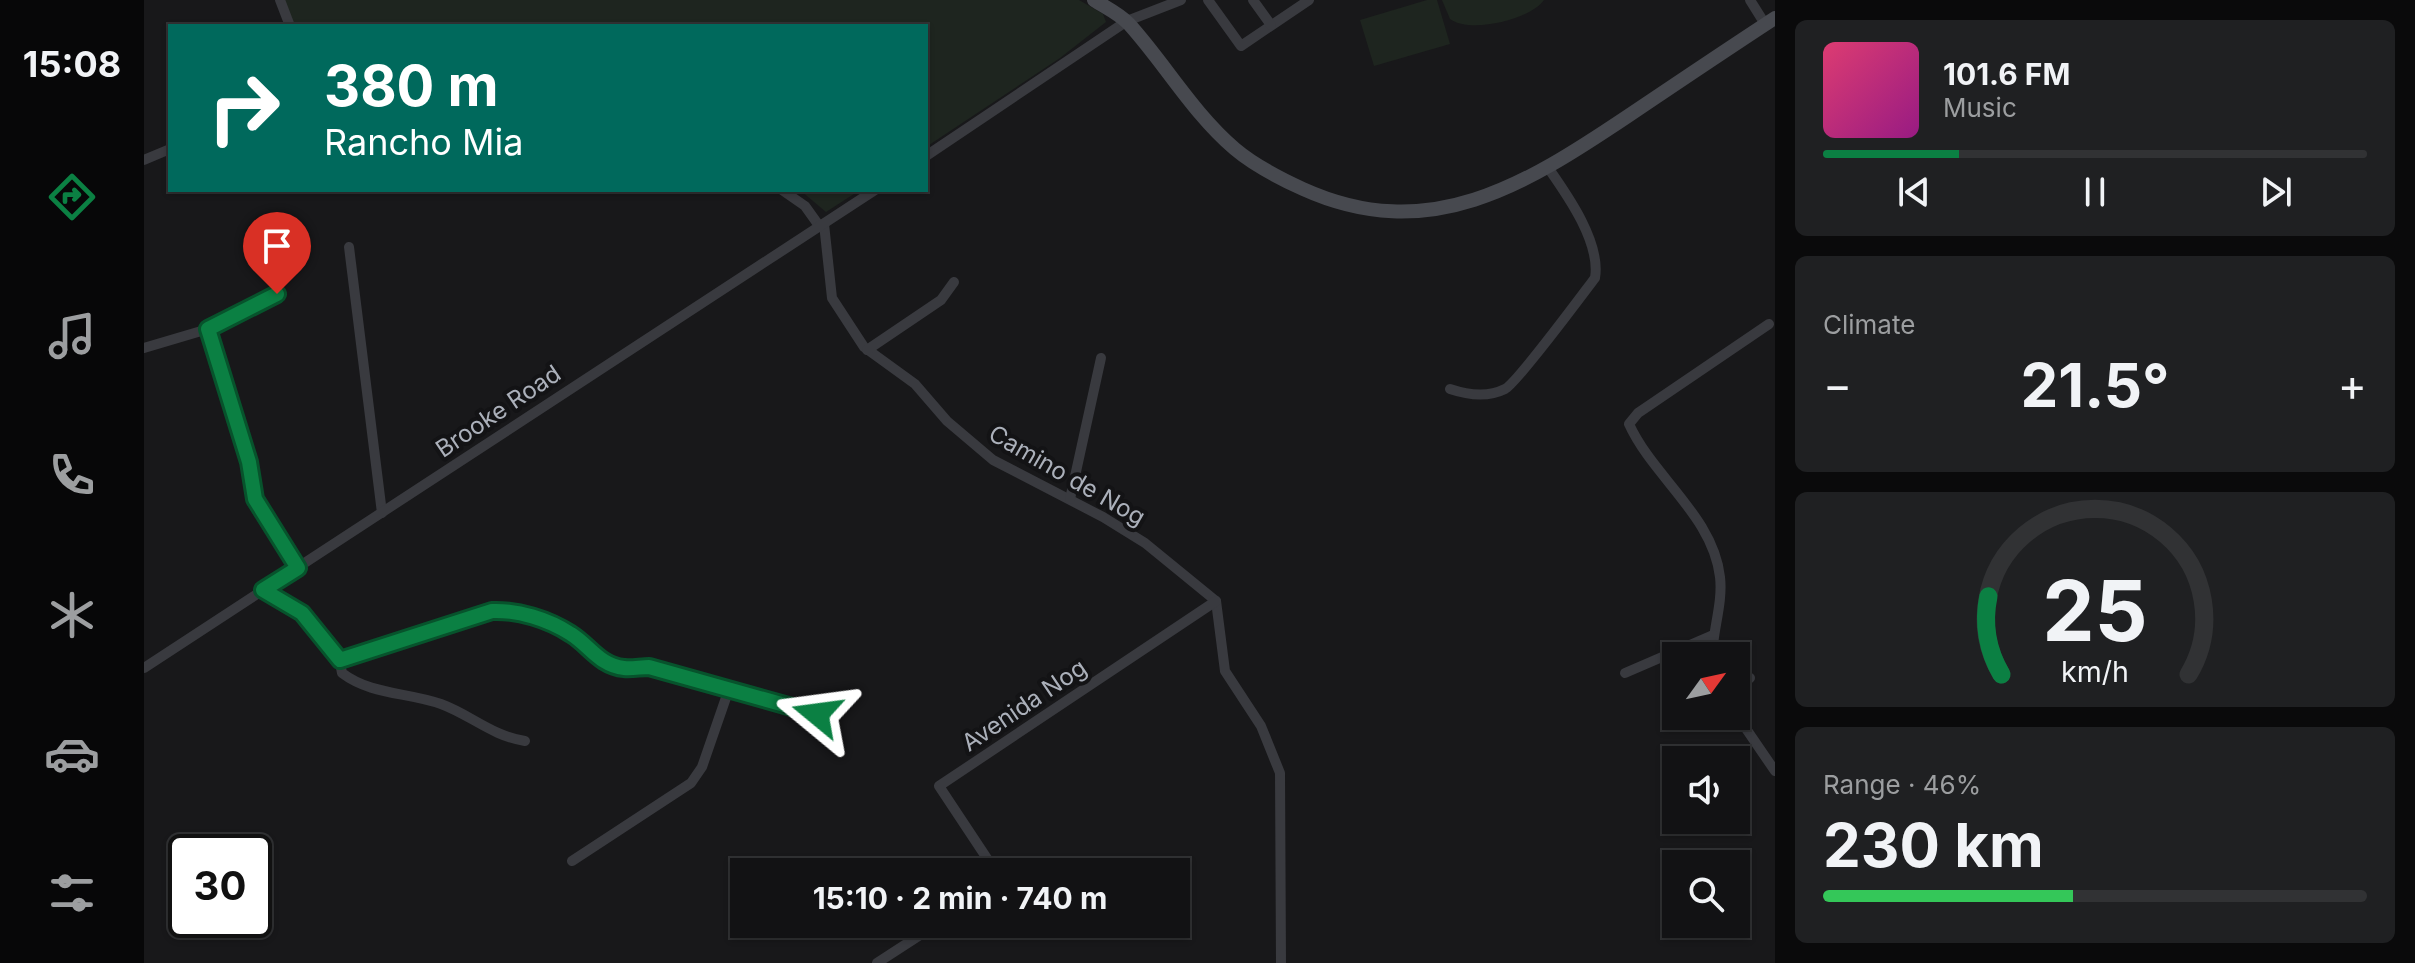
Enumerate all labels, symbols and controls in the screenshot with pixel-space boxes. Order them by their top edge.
text: 15:08 [23,42,121,86]
text: 380 m [324,52,499,120]
icon: right [192,56,296,160]
text: 101.6 FM [1943,56,2070,92]
text: Music [1943,92,2017,123]
text: Rancho Mia [324,120,524,164]
icon: directions [44,169,100,225]
icon: previous [1892,170,1936,214]
icon: pause [2073,170,2117,214]
icon: next [2254,170,2298,214]
pin [243,212,311,294]
icon: arrive [255,224,299,268]
icon: music [44,308,100,364]
text: Climate [1823,309,1915,340]
text: 21.5° [2021,349,2169,421]
text: − [1823,358,1852,412]
text: + [2338,358,2367,412]
street label: Brooke Road [430,359,566,463]
street label: Camino de Nog [984,418,1150,532]
icon: phone [44,447,100,503]
text: 25 [2042,560,2148,661]
icon: climate [44,587,100,643]
north arrow [1662,642,1750,730]
map controls [1662,642,1750,938]
street label: Avenida Nog [956,653,1092,757]
text: km/h [2061,655,2129,690]
position arrow [775,672,859,756]
icon: car [44,726,100,782]
button: sound [1662,746,1750,834]
text: Range · 46% [1823,769,1981,800]
text: 230 km [1823,809,2044,881]
speed limit sign: 30 [168,834,272,938]
button: search [1662,850,1750,938]
icon: filters [44,865,100,921]
text: 15:10 · 2 min · 740 m [813,880,1107,916]

